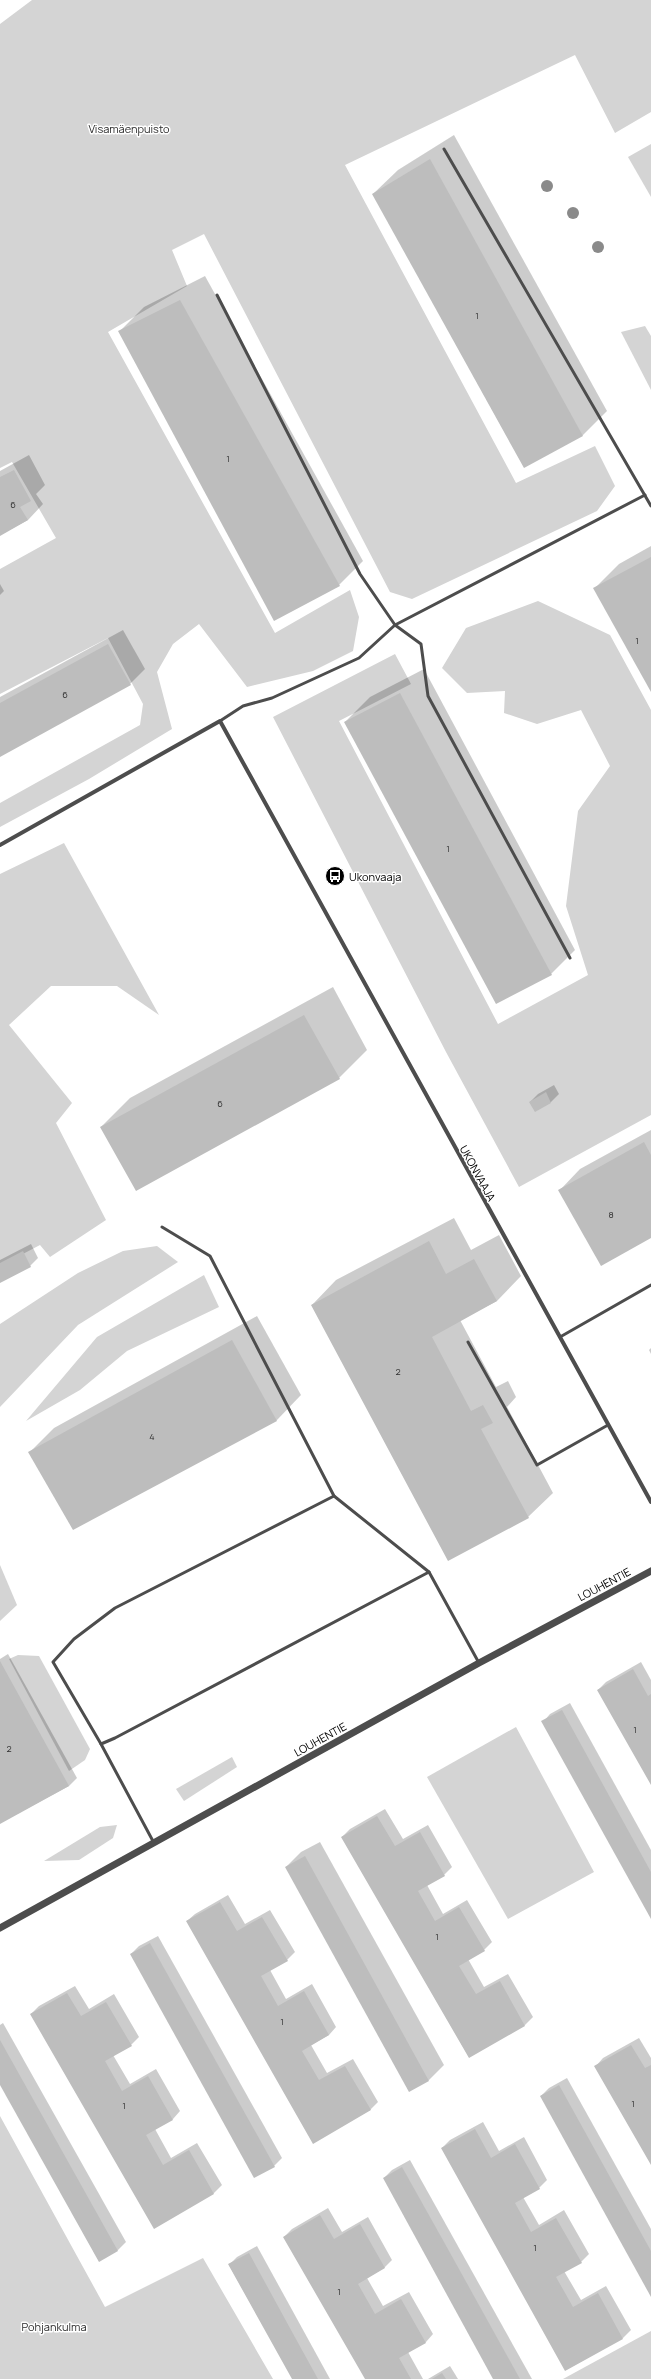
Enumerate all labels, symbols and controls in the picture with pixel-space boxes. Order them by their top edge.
park label: Visamäenpuisto [88,121,170,136]
house number: 1 [475,309,479,322]
house number: 1 [226,452,230,465]
house number: 6 [10,498,16,511]
house number: 1 [635,634,639,647]
house number: 6 [62,688,68,701]
house number: 1 [446,842,450,855]
bus stop icon: Ukonvaaja [324,865,346,887]
place label: Ukonvaaja [349,869,401,884]
house number: 6 [217,1097,223,1110]
street label: UKONVAAJA [457,1142,499,1204]
house number: 8 [608,1208,614,1221]
house number: 2 [395,1365,401,1378]
house number: 4 [149,1430,155,1443]
street label: LOUHENTIE [575,1564,633,1604]
street label: LOUHENTIE [291,1718,349,1760]
house number: 1 [633,1723,637,1736]
house number: 2 [6,1742,12,1755]
house number: 1 [435,1930,439,1943]
house number: 1 [280,2015,284,2028]
house number: 1 [631,2097,635,2110]
house number: 1 [122,2099,126,2112]
house number: 1 [533,2241,537,2254]
house number: 1 [337,2285,341,2298]
park label: Pohjankulma [21,2319,87,2334]

